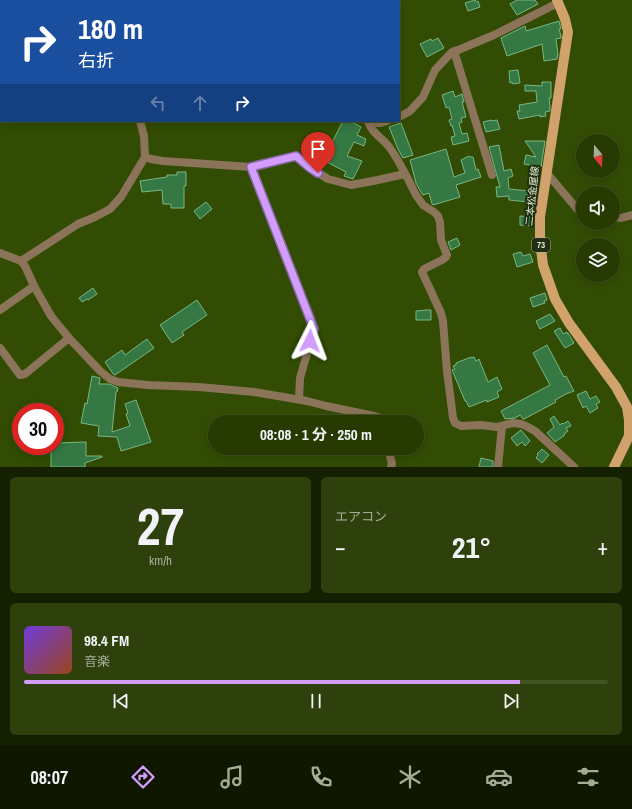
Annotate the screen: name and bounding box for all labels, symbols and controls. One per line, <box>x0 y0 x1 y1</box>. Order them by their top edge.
text: 180 m <box>78 10 143 48</box>
icon: right <box>12 16 64 68</box>
text: 右折 <box>78 48 114 73</box>
icon: left <box>147 92 169 114</box>
icon: ahead <box>189 92 211 114</box>
icon: right <box>231 92 253 114</box>
pin <box>301 132 335 173</box>
north arrow <box>576 134 620 178</box>
map controls <box>576 134 620 282</box>
icon: arrive <box>307 138 329 160</box>
street label: 二本松金屋線 <box>522 165 542 227</box>
button: sound <box>576 186 620 230</box>
road number: 73 <box>532 238 550 252</box>
button: layers <box>576 238 620 282</box>
position arrow <box>289 320 331 362</box>
speed limit sign: 30 <box>12 403 64 455</box>
text: 08:08 · 1 分 · 250 m <box>260 424 372 445</box>
text: 27 <box>137 491 184 561</box>
text: エアコン <box>335 508 387 525</box>
text: 21° <box>452 527 491 567</box>
text: − <box>335 532 346 562</box>
text: + <box>597 532 608 562</box>
text: km/h <box>149 552 172 569</box>
text: 98.4 FM <box>84 630 129 651</box>
text: 音楽 <box>84 653 110 670</box>
icon: previous <box>110 690 132 712</box>
icon: pause <box>305 690 327 712</box>
icon: next <box>500 690 522 712</box>
icon: directions <box>129 763 157 791</box>
icon: music <box>218 763 246 791</box>
icon: phone <box>307 763 335 791</box>
icon: climate <box>396 763 424 791</box>
icon: car <box>485 763 513 791</box>
icon: filters <box>574 763 602 791</box>
text: 08:07 <box>30 765 68 790</box>

